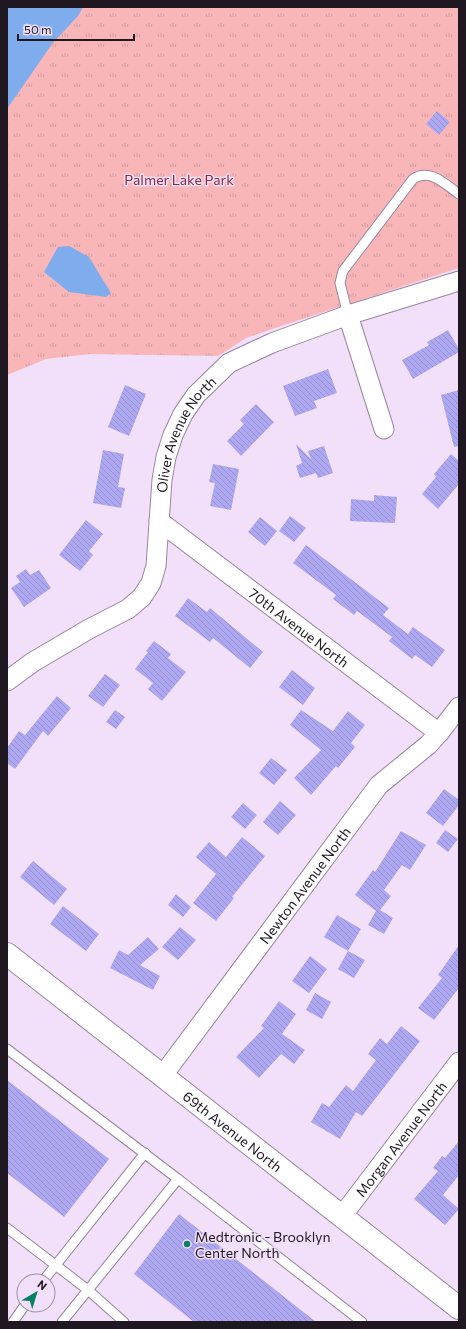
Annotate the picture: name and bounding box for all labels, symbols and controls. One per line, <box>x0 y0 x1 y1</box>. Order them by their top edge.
scale bar <box>18 16 134 42</box>
text: 50 m <box>24 22 52 36</box>
park label: Palmer Lake Park <box>124 171 234 188</box>
street label: Oliver Avenue North <box>153 372 219 493</box>
street label: 70th Avenue North <box>246 584 353 670</box>
street label: Newton Avenue North <box>256 823 354 947</box>
street label: Morgan Avenue North <box>351 1078 450 1200</box>
street label: 69th Avenue North <box>180 1087 286 1175</box>
place label: Medtronic - Brooklyn Center North <box>195 1228 331 1261</box>
marker: Medtronic - Brooklyn Center North <box>182 1239 192 1249</box>
north arrow <box>16 1273 56 1313</box>
text: N <box>35 1277 50 1292</box>

